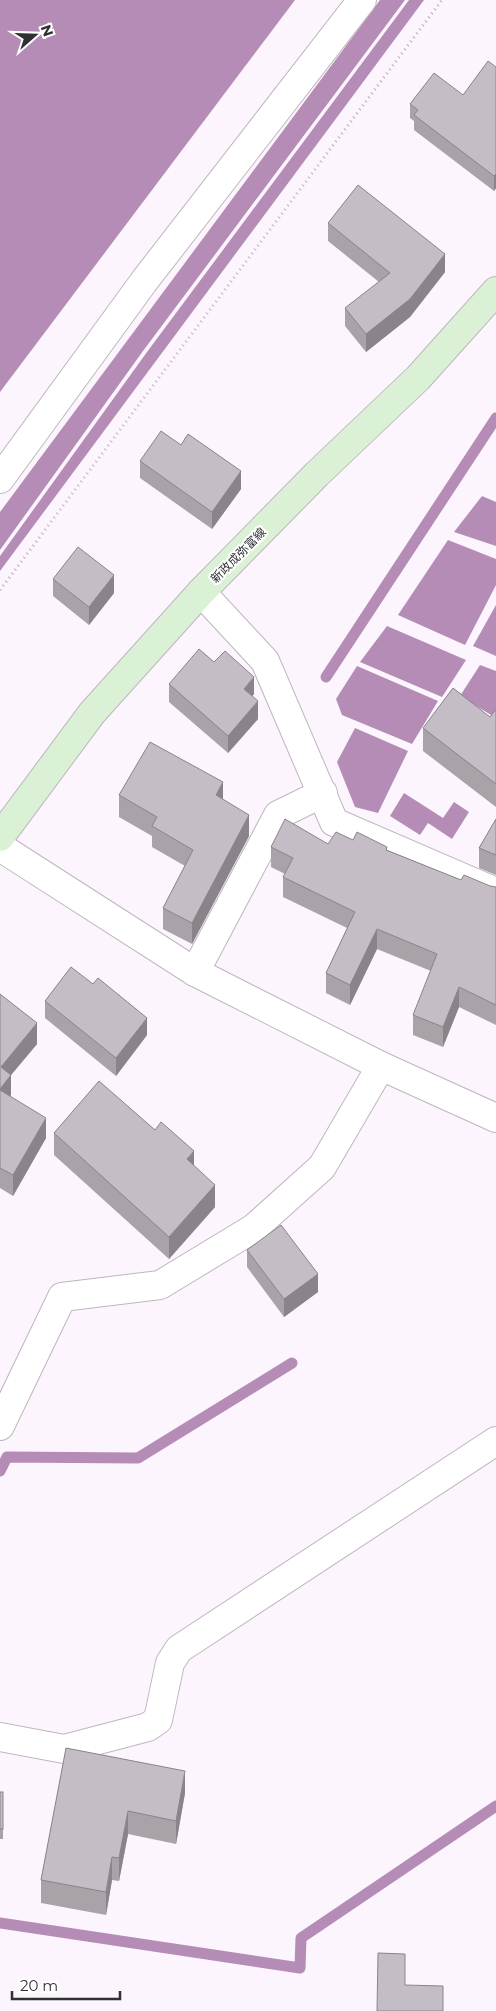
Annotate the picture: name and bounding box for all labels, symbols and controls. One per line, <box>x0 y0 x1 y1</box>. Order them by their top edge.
north arrow <box>10 10 60 60</box>
text: N <box>37 22 58 39</box>
street label: 新政成弥富線 <box>207 524 269 586</box>
scale bar <box>12 1968 120 2000</box>
text: 20 m <box>20 1976 58 1995</box>

